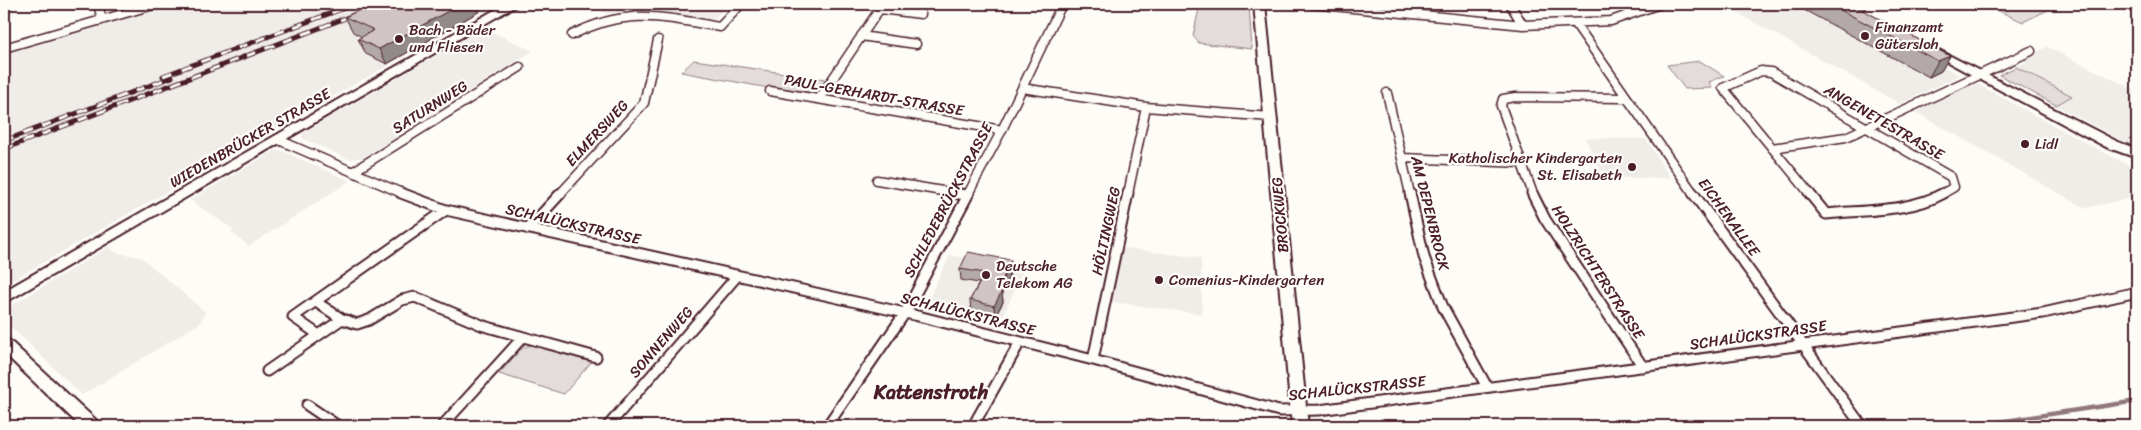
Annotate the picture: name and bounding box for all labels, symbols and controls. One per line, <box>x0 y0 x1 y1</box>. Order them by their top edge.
place label: Finanzamt Gütersloh <box>1875 14 1944 57</box>
place label: Bach - Bäder und Fliesen <box>409 17 496 60</box>
marker: Finanzamt Gütersloh <box>1859 30 1871 42</box>
marker: Bach - Bäder und Fliesen <box>393 33 405 45</box>
street label: PAUL-GERHARDT-STRASSE <box>782 66 967 124</box>
street label: SATURNWEG <box>387 73 473 141</box>
street label: ANGENETESTRASSE <box>1818 77 1950 168</box>
street label: WIEDENBRÜCKER STRASSE <box>164 80 337 195</box>
street label: ELMERSWEG <box>559 93 635 173</box>
street label: SCHLEDEBRÜCKSTRASSE <box>896 116 1001 282</box>
place label: Lidl <box>2035 131 2059 157</box>
marker: Lidl <box>2019 138 2031 150</box>
place label: Katholischer Kindergarten St. Elisabeth <box>1449 145 1622 188</box>
street label: AM DEPENBROCK <box>1403 152 1457 274</box>
marker: Katholischer Kindergarten St. Elisabeth <box>1626 161 1638 173</box>
street label: EICHENALLEE <box>1691 172 1768 263</box>
street label: BROCKWEG <box>1264 176 1296 254</box>
street label: HÖLTINGWEG <box>1084 184 1128 278</box>
street label: SCHALÜCKSTRASSE <box>503 196 645 253</box>
street label: HOLZRICHTERSTRASSE <box>1544 199 1652 346</box>
place label: Deutsche Telekom AG <box>996 253 1073 296</box>
place label: Comenius-Kindergarten <box>1169 267 1324 293</box>
marker: Deutsche Telekom AG <box>980 269 992 281</box>
marker: Comenius-Kindergarten <box>1153 274 1165 286</box>
street label: SCHALÜCKSTRASSE <box>898 285 1040 344</box>
street label: SONNENWEG <box>622 300 700 384</box>
street label: SCHALÜCKSTRASSE <box>1688 312 1830 357</box>
street label: SCHALÜCKSTRASSE <box>1287 368 1429 408</box>
district label: Kattenstroth <box>873 375 989 410</box>

